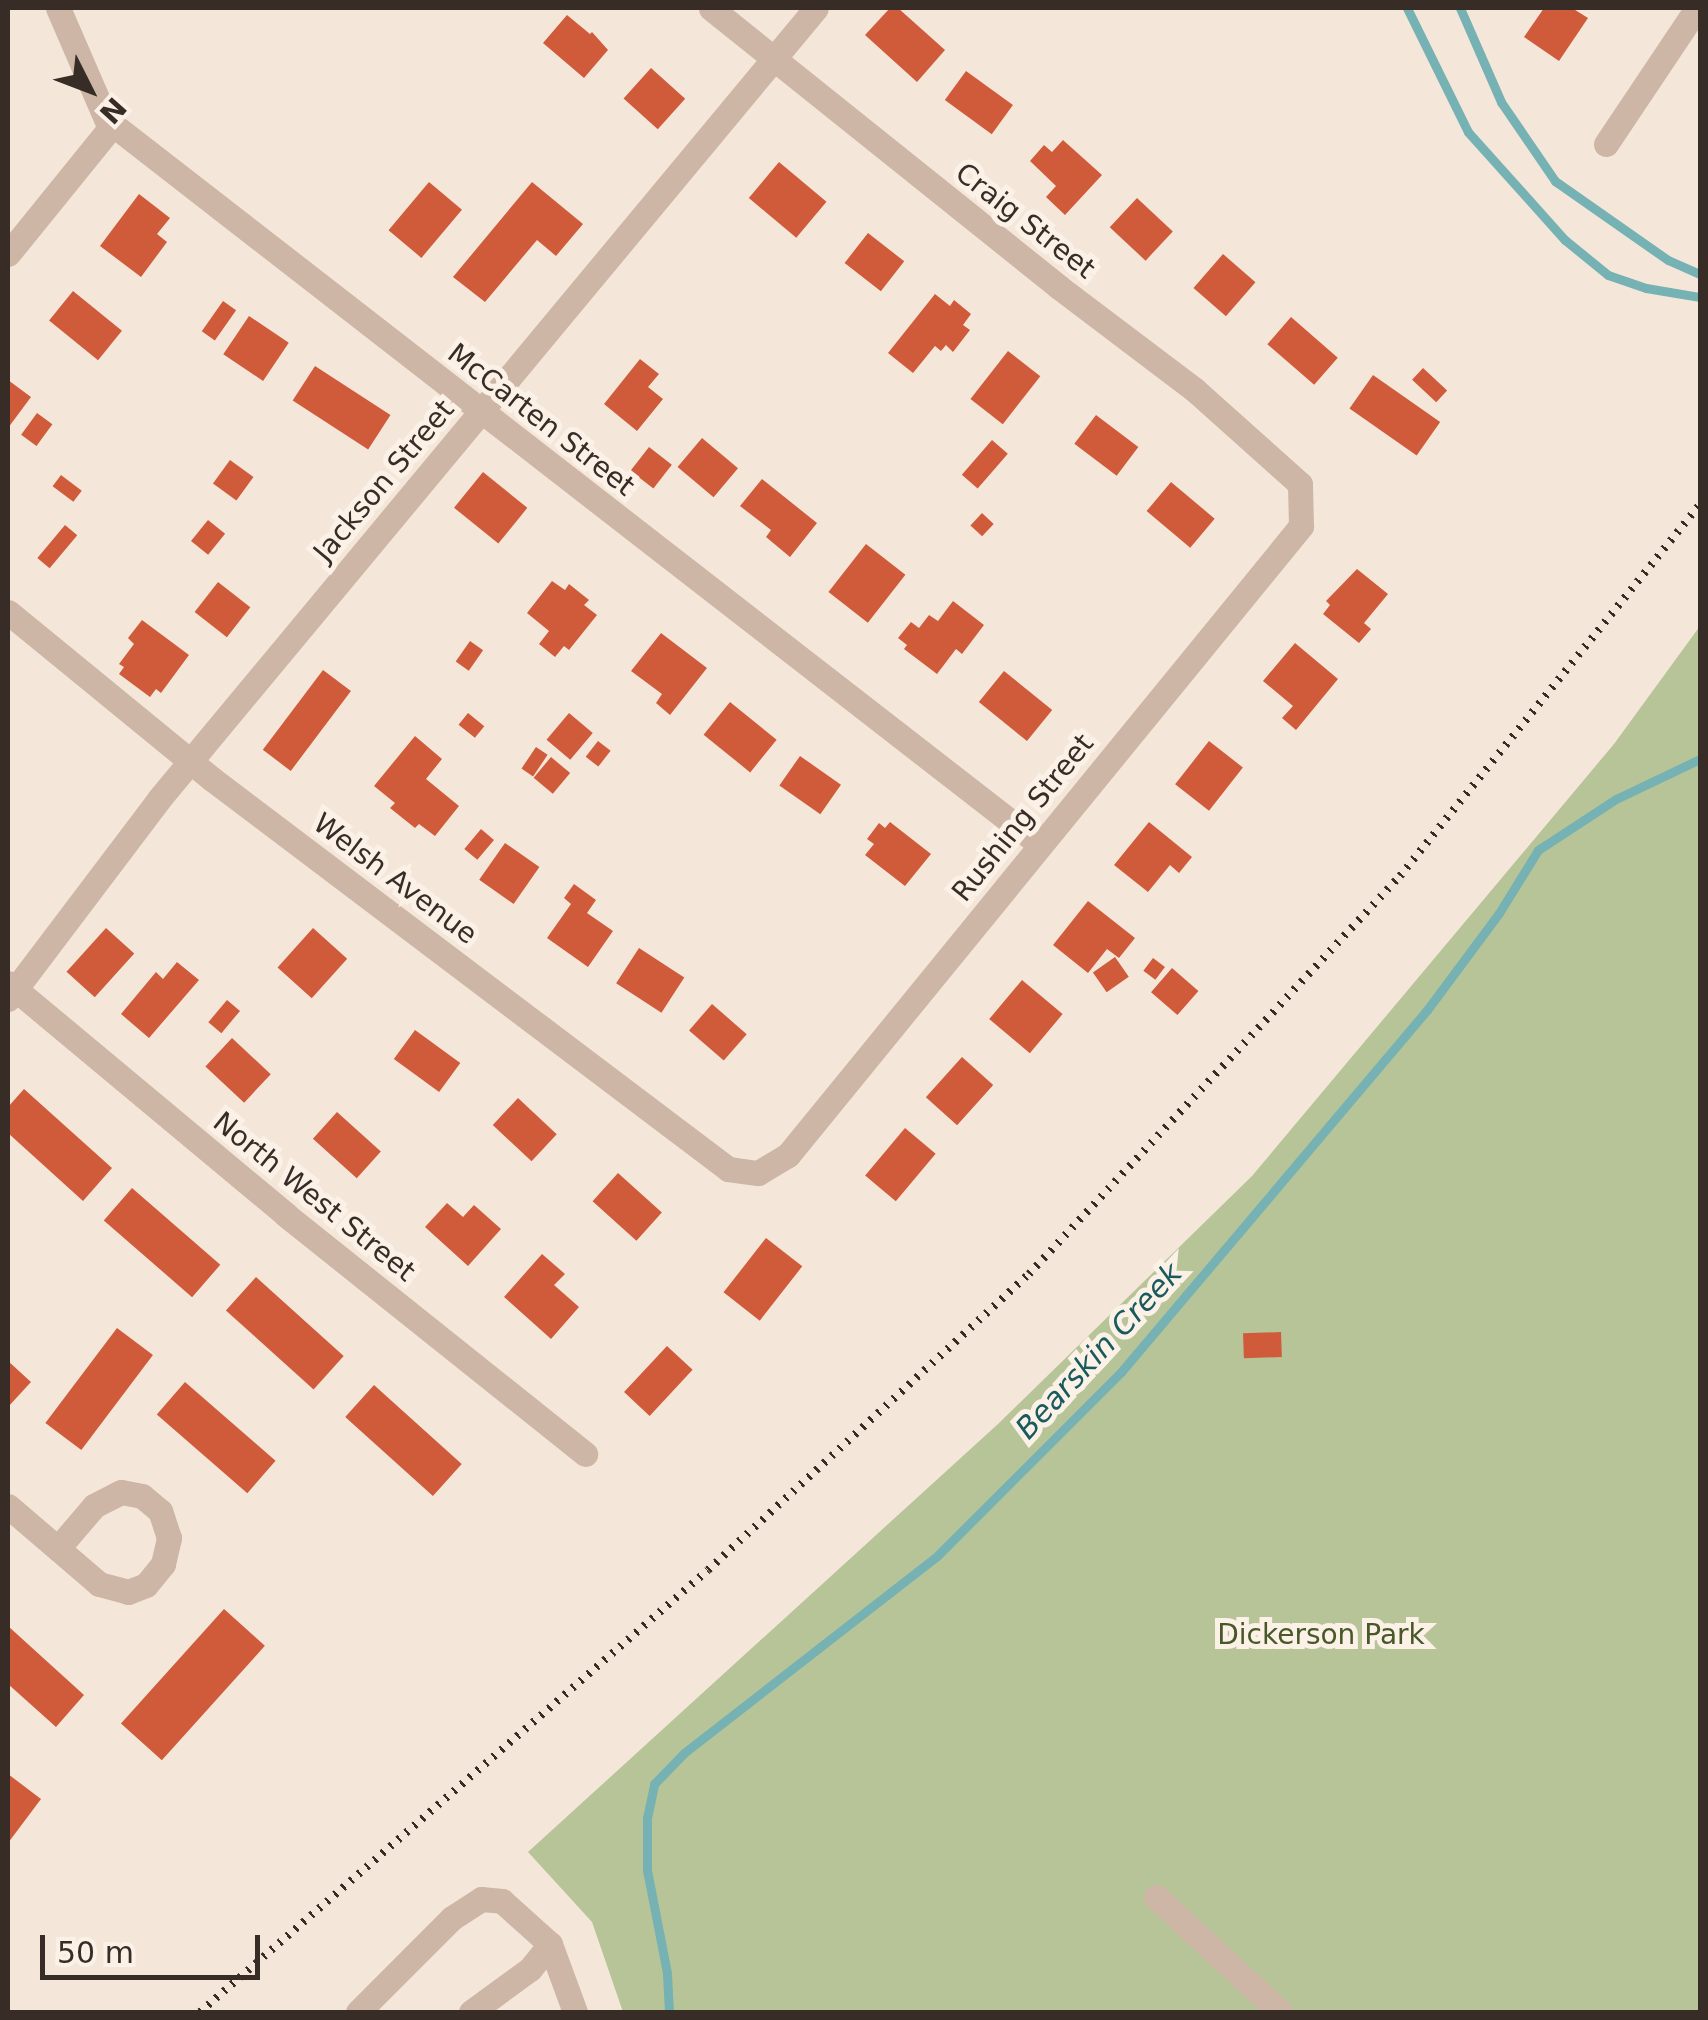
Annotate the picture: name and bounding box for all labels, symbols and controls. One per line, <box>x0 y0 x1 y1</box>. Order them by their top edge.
north arrow <box>40 40 140 140</box>
text: N <box>93 91 133 130</box>
street label: Craig Street <box>949 156 1101 286</box>
street label: McCarten Street <box>441 337 641 503</box>
street label: Jackson Street <box>307 393 461 569</box>
street label: Rushing Street <box>945 728 1101 908</box>
street label: Welsh Avenue <box>306 807 484 951</box>
street label: North West Street <box>206 1105 422 1289</box>
water label: Bearskin Creek <box>1008 1256 1190 1446</box>
park label: Dickerson Park <box>1217 1618 1425 1652</box>
scale bar <box>45 1915 265 1977</box>
text: 50 m <box>57 1935 134 1970</box>

